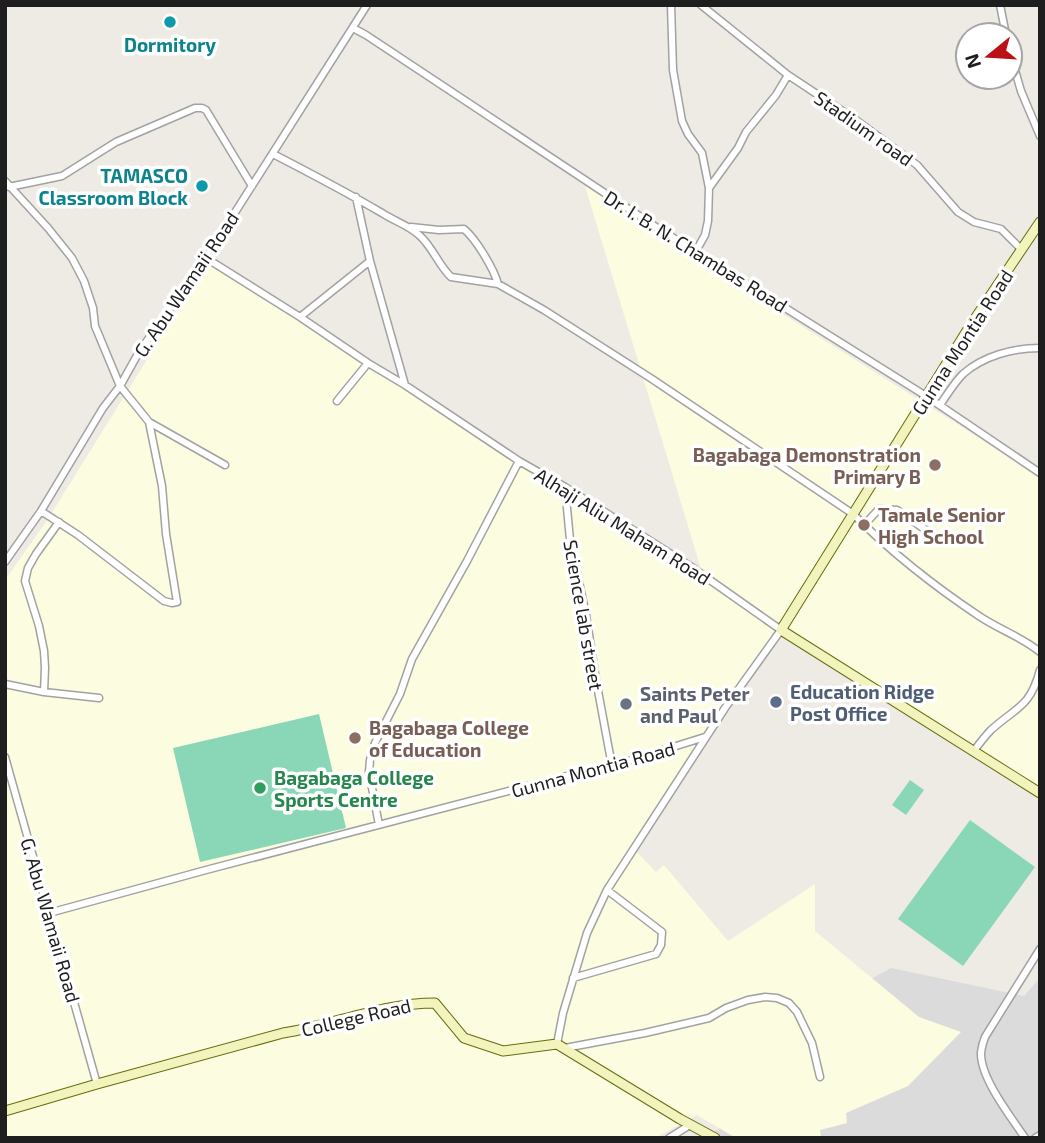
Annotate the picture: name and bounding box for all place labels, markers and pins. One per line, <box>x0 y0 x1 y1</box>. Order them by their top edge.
marker: Dormitory <box>162 14 178 30</box>
place label: Dormitory <box>124 33 216 57</box>
place label: TAMASCO Classroom Block <box>38 164 188 209</box>
marker: TAMASCO Classroom Block <box>194 178 210 194</box>
place label: Bagabaga Demonstration Primary B <box>693 443 921 489</box>
marker: Bagabaga Demonstration Primary B <box>927 457 943 473</box>
place label: Tamale Senior High School <box>878 503 1005 548</box>
marker: Tamale Senior High School <box>856 517 872 533</box>
place label: Education Ridge Post Office <box>790 680 935 725</box>
place label: Saints Peter and Paul <box>640 682 750 727</box>
marker: Education Ridge Post Office <box>768 694 784 710</box>
marker: Saints Peter and Paul <box>618 696 634 712</box>
place label: Bagabaga College of Education <box>369 716 529 761</box>
marker: Bagabaga College of Education <box>347 730 363 746</box>
place label: Bagabaga College Sports Centre <box>274 766 434 811</box>
marker: Bagabaga College Sports Centre <box>252 780 268 796</box>

